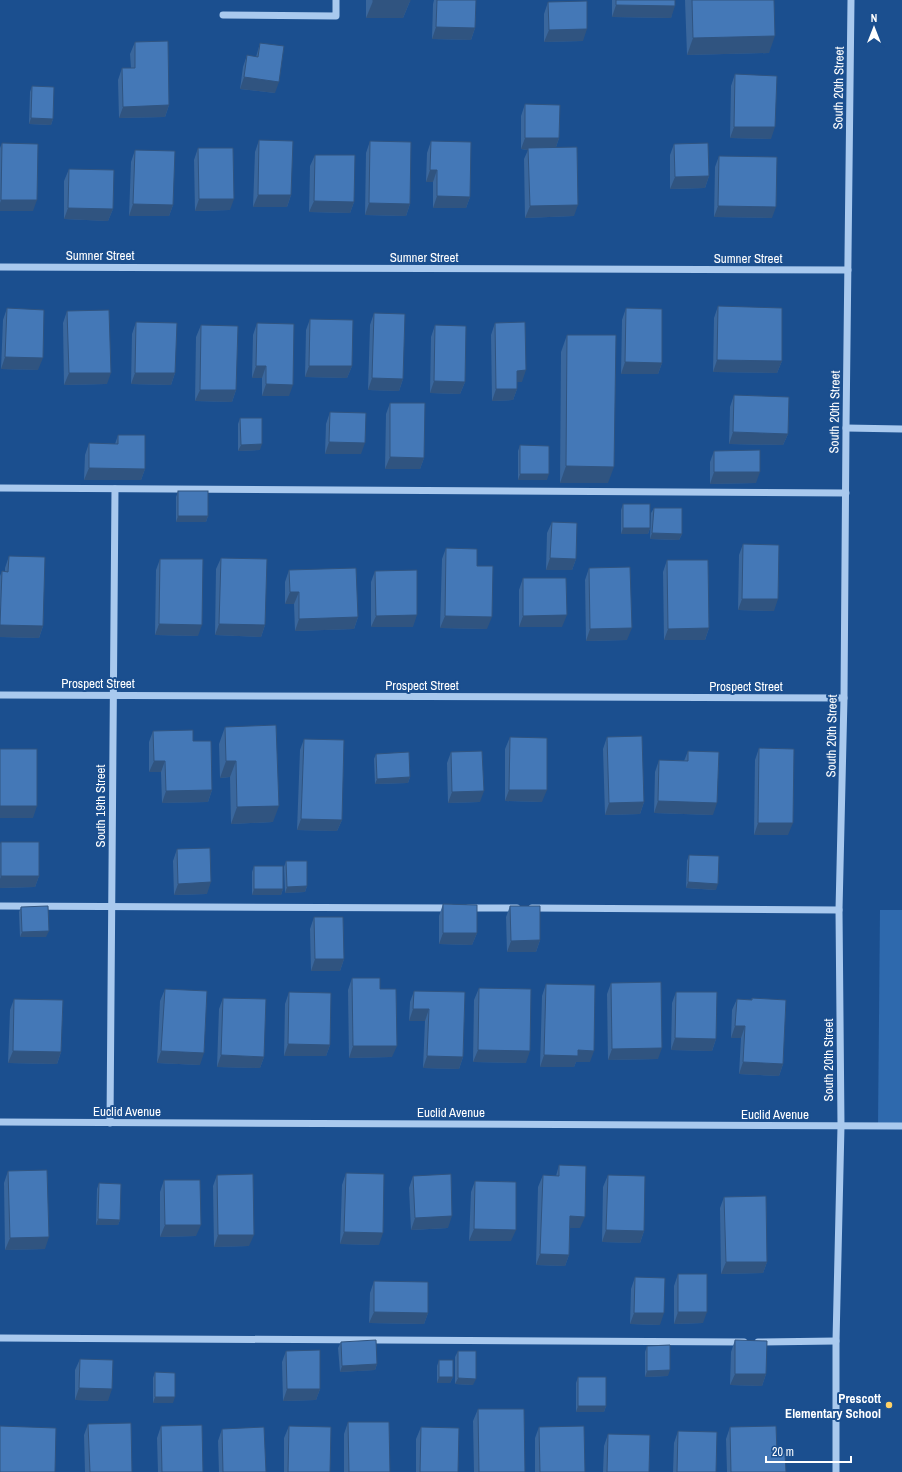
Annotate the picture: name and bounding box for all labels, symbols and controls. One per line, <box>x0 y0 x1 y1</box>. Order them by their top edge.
north arrow <box>854 8 894 48</box>
text: N <box>871 11 877 25</box>
street label: South 20th Street <box>829 46 848 130</box>
street label: Sumner Street <box>66 247 134 264</box>
street label: Sumner Street <box>390 249 458 266</box>
street label: Sumner Street <box>714 250 782 267</box>
street label: South 20th Street <box>825 370 844 454</box>
street label: Prospect Street <box>61 675 135 692</box>
street label: Prospect Street <box>385 677 459 694</box>
street label: Prospect Street <box>709 678 783 695</box>
street label: South 20th Street <box>822 694 841 778</box>
street label: South 19th Street <box>92 764 109 847</box>
street label: South 20th Street <box>820 1018 837 1101</box>
street label: Euclid Avenue <box>93 1103 161 1120</box>
street label: Euclid Avenue <box>417 1104 485 1121</box>
street label: Euclid Avenue <box>741 1106 809 1123</box>
place label: Prescott Elementary School <box>785 1390 881 1422</box>
marker: Prescott Elementary School <box>884 1400 894 1410</box>
scale bar <box>766 1438 851 1464</box>
text: 20 m <box>772 1444 794 1460</box>

